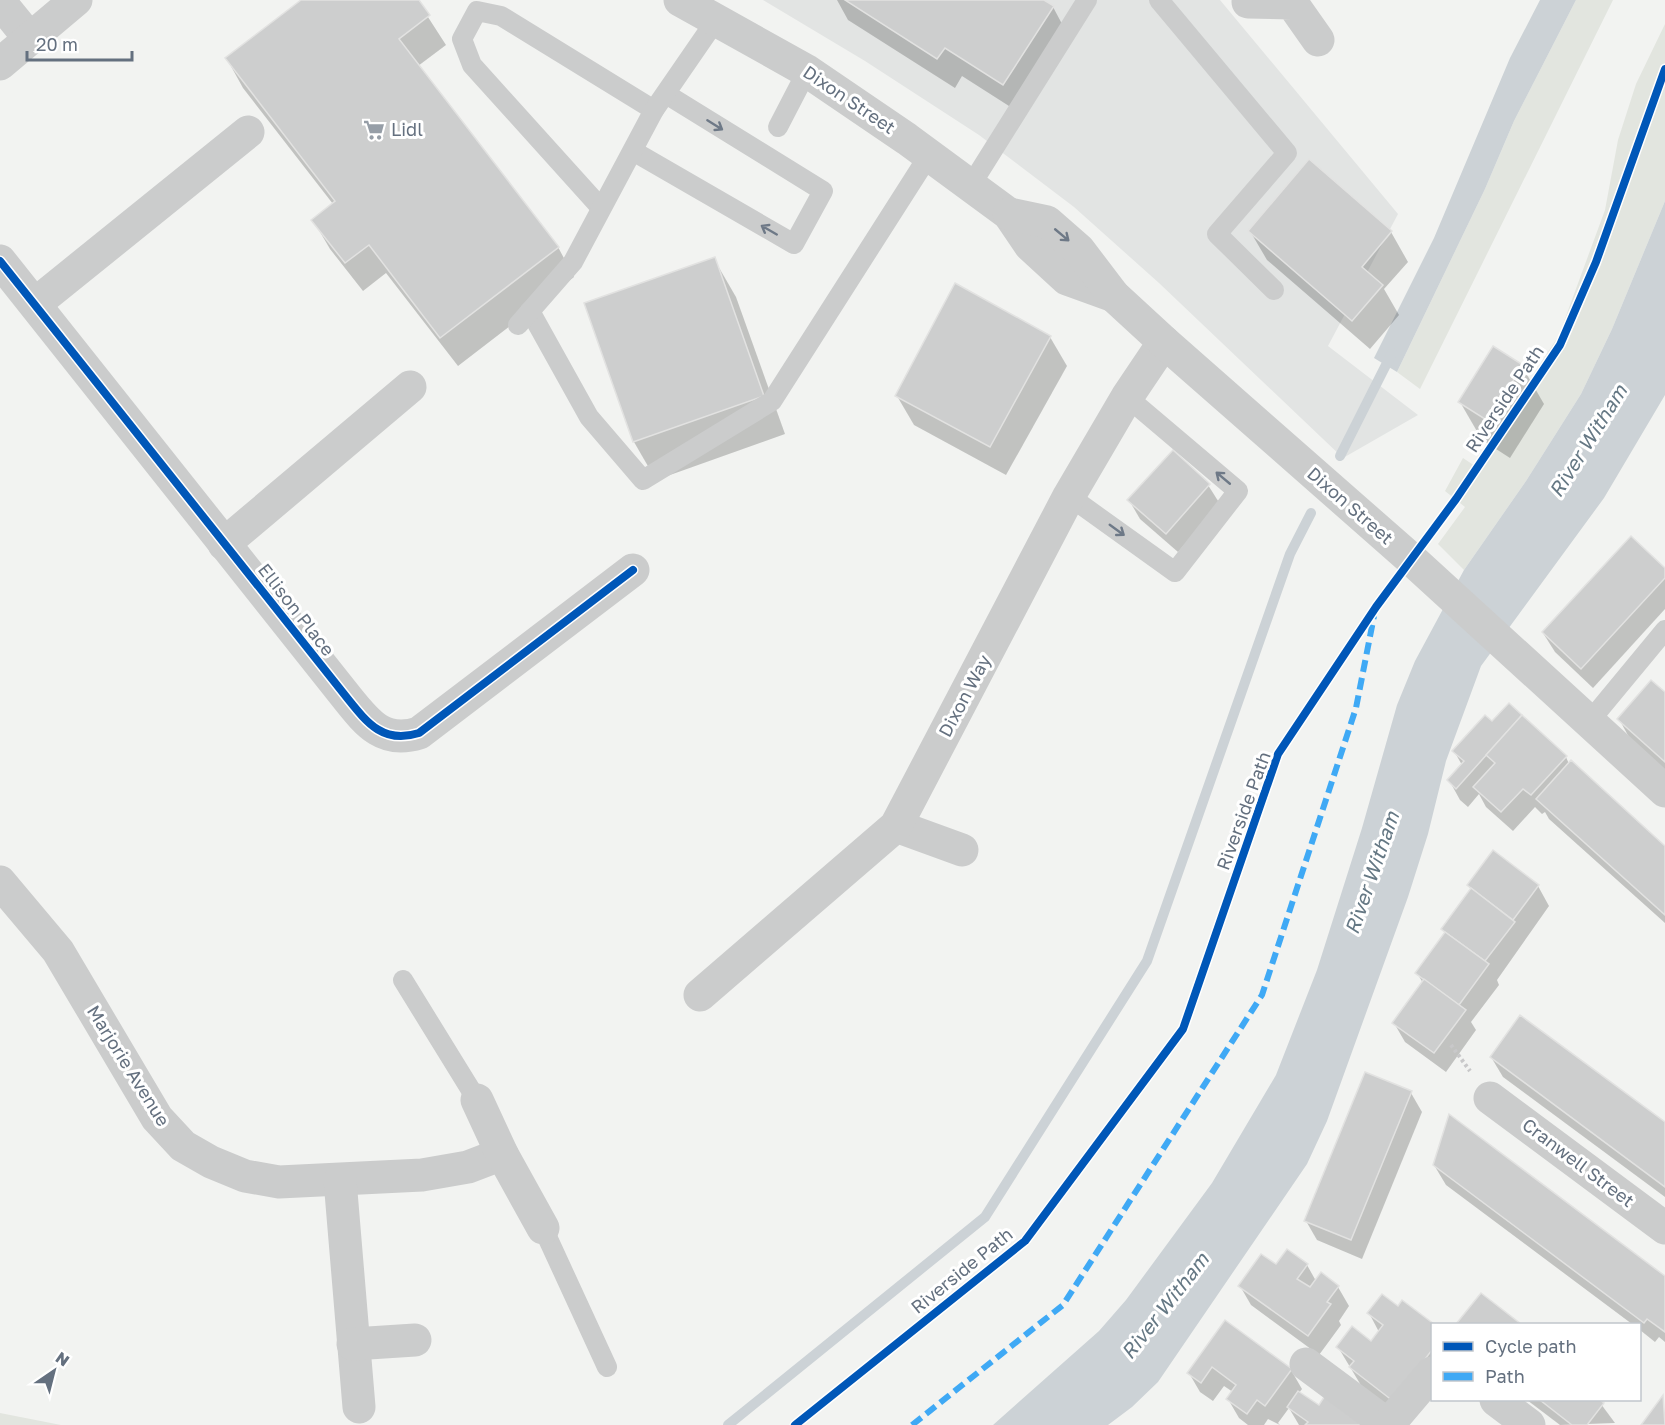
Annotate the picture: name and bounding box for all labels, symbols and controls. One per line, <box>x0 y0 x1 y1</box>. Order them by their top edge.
scale bar <box>27 24 132 62</box>
text: 20 m <box>36 33 78 55</box>
street label: Dixon Street <box>799 60 900 138</box>
supermarket icon: Lidl <box>362 118 386 142</box>
place label: Lidl <box>391 118 423 140</box>
one-way arrow <box>707 118 724 131</box>
one-way arrow <box>761 223 778 235</box>
one-way arrow <box>1054 228 1069 242</box>
street label: Riverside Path <box>1460 341 1548 456</box>
water label: River Witham <box>1543 379 1632 501</box>
street label: Dixon Street <box>1303 462 1398 549</box>
one-way arrow <box>1215 472 1231 485</box>
one-way arrow <box>1108 524 1124 536</box>
street label: Ellison Place <box>254 559 340 660</box>
street label: Dixon Way <box>933 651 995 740</box>
street label: Riverside Path <box>1211 748 1275 873</box>
water label: River Witham <box>1339 807 1404 937</box>
street label: Marjorie Avenue <box>83 1001 175 1130</box>
street label: Cranwell Street <box>1518 1113 1639 1211</box>
street label: Riverside Path <box>906 1222 1017 1318</box>
water label: River Witham <box>1115 1247 1214 1363</box>
legend <box>1431 1323 1641 1401</box>
text: Cycle path <box>1485 1335 1577 1357</box>
north arrow <box>24 1341 84 1401</box>
text: N <box>52 1347 73 1370</box>
text: Path <box>1485 1365 1525 1387</box>

